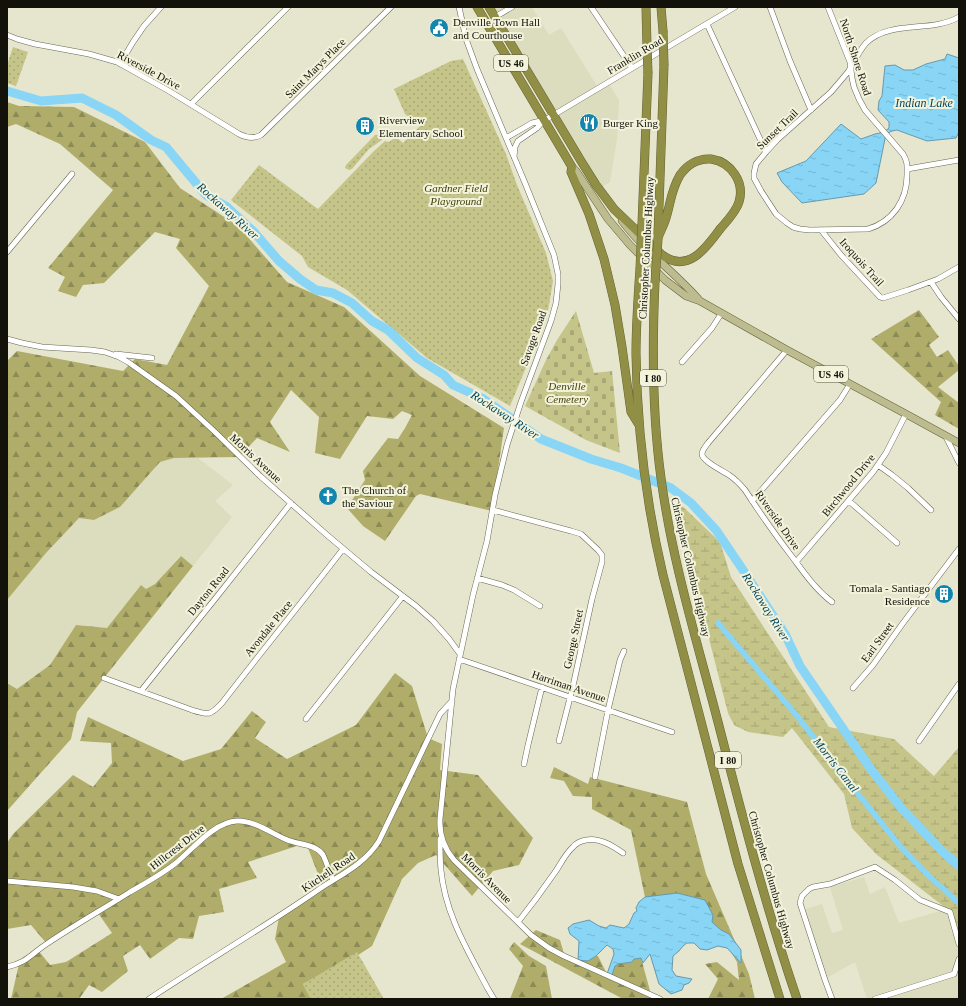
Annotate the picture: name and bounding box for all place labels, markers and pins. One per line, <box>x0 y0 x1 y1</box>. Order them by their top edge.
place label: Denville Town Hall and Courthouse <box>453 16 540 41</box>
public building icon: Denville Town Hall and Courthouse <box>428 17 450 39</box>
restaurant icon: Burger King <box>578 112 600 134</box>
place label: Riverview Elementary School <box>379 114 463 139</box>
building icon: Riverview Elementary School <box>354 115 376 137</box>
place label: Burger King <box>603 117 659 129</box>
place label: The Church of the Saviour <box>342 484 406 509</box>
church icon: The Church of the Saviour <box>317 485 339 507</box>
place label: Tomala - Santiago Residence <box>850 582 930 607</box>
building icon: Tomala - Santiago Residence <box>933 583 955 605</box>

